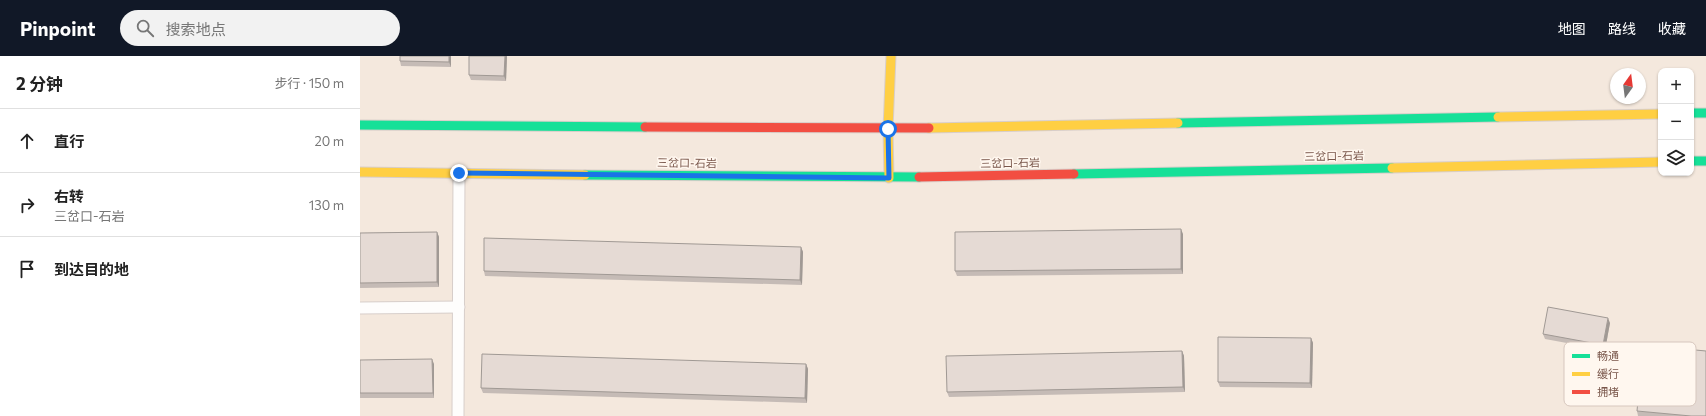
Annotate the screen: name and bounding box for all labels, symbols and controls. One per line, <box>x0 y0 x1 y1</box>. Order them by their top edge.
search box <box>120 10 400 46</box>
text: Pinpoint <box>20 17 96 40</box>
icon: search <box>134 17 156 39</box>
text: 搜索地点 <box>166 20 226 38</box>
text: 地图 <box>1558 20 1586 37</box>
text: 路线 <box>1608 20 1636 37</box>
text: 收藏 <box>1658 20 1686 37</box>
north arrow <box>1610 68 1646 104</box>
map controls <box>1658 68 1694 176</box>
button: + <box>1658 68 1694 104</box>
text: 2 分钟 <box>16 73 63 94</box>
text: 步行 · 150 m <box>275 75 344 91</box>
button: − <box>1658 104 1694 140</box>
route start <box>879 120 897 138</box>
icon: ahead <box>16 130 38 152</box>
text: 直行 <box>54 132 84 150</box>
text: 20 m <box>315 133 344 149</box>
button: layers <box>1658 140 1694 176</box>
street label: 三岔口-石岩 <box>1304 148 1364 163</box>
street label: 三岔口-石岩 <box>657 155 717 170</box>
street label: 三岔口-石岩 <box>980 155 1040 170</box>
route end <box>450 164 468 182</box>
text: 右转 <box>54 187 84 205</box>
icon: right <box>16 194 38 216</box>
text: 130 m <box>309 197 344 213</box>
text: 三岔口-石岩 <box>54 208 125 224</box>
icon: arrive <box>16 258 38 280</box>
text: 到达目的地 <box>54 260 129 278</box>
legend <box>1564 342 1696 406</box>
text: 畅通 <box>1597 349 1619 362</box>
text: 缓行 <box>1597 367 1619 380</box>
text: 拥堵 <box>1597 385 1619 398</box>

